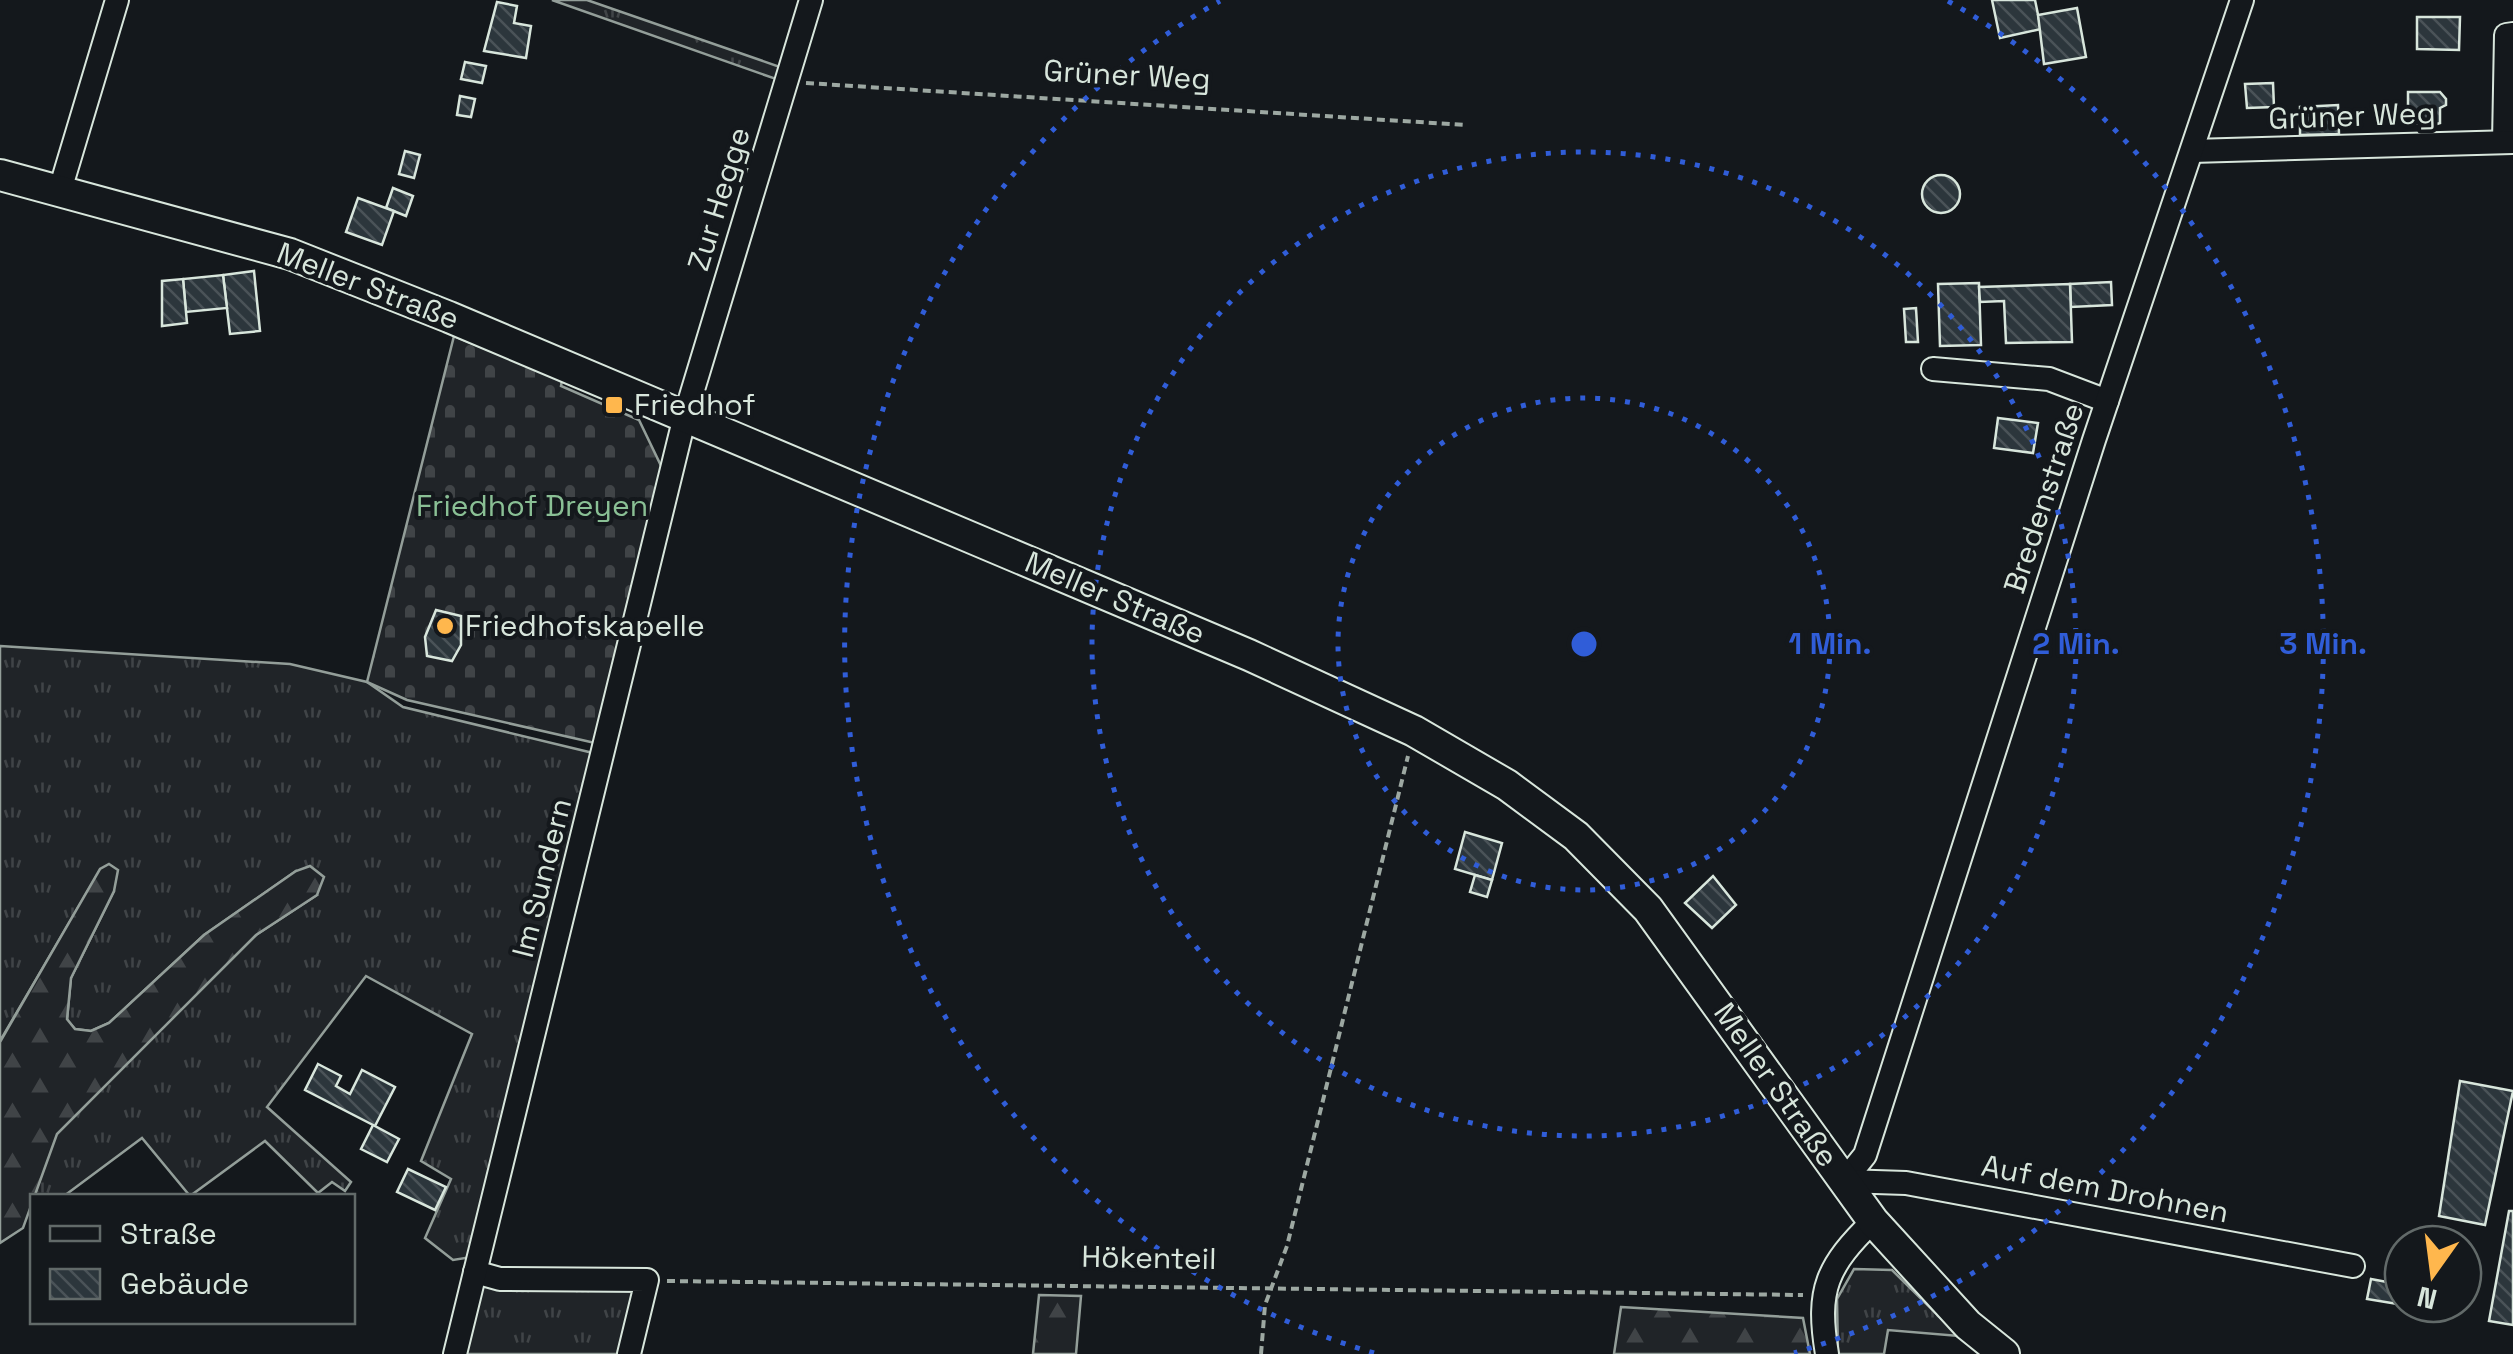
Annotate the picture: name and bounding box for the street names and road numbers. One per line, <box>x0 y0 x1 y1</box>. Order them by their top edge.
street label: Grüner Weg <box>1042 51 1212 98</box>
street label: Grüner Weg <box>2268 93 2436 138</box>
street label: Zur Hegge <box>678 122 759 275</box>
street label: Meller Straße <box>272 233 465 338</box>
street label: Bredenstraße <box>1994 398 2093 598</box>
street label: Meller Straße <box>1019 542 1211 653</box>
street label: Im Sundern <box>503 794 580 962</box>
street label: Meller Straße <box>1705 995 1847 1175</box>
street label: Auf dem Drohnen <box>1978 1145 2232 1232</box>
street label: Hökenteil <box>1081 1237 1217 1278</box>

